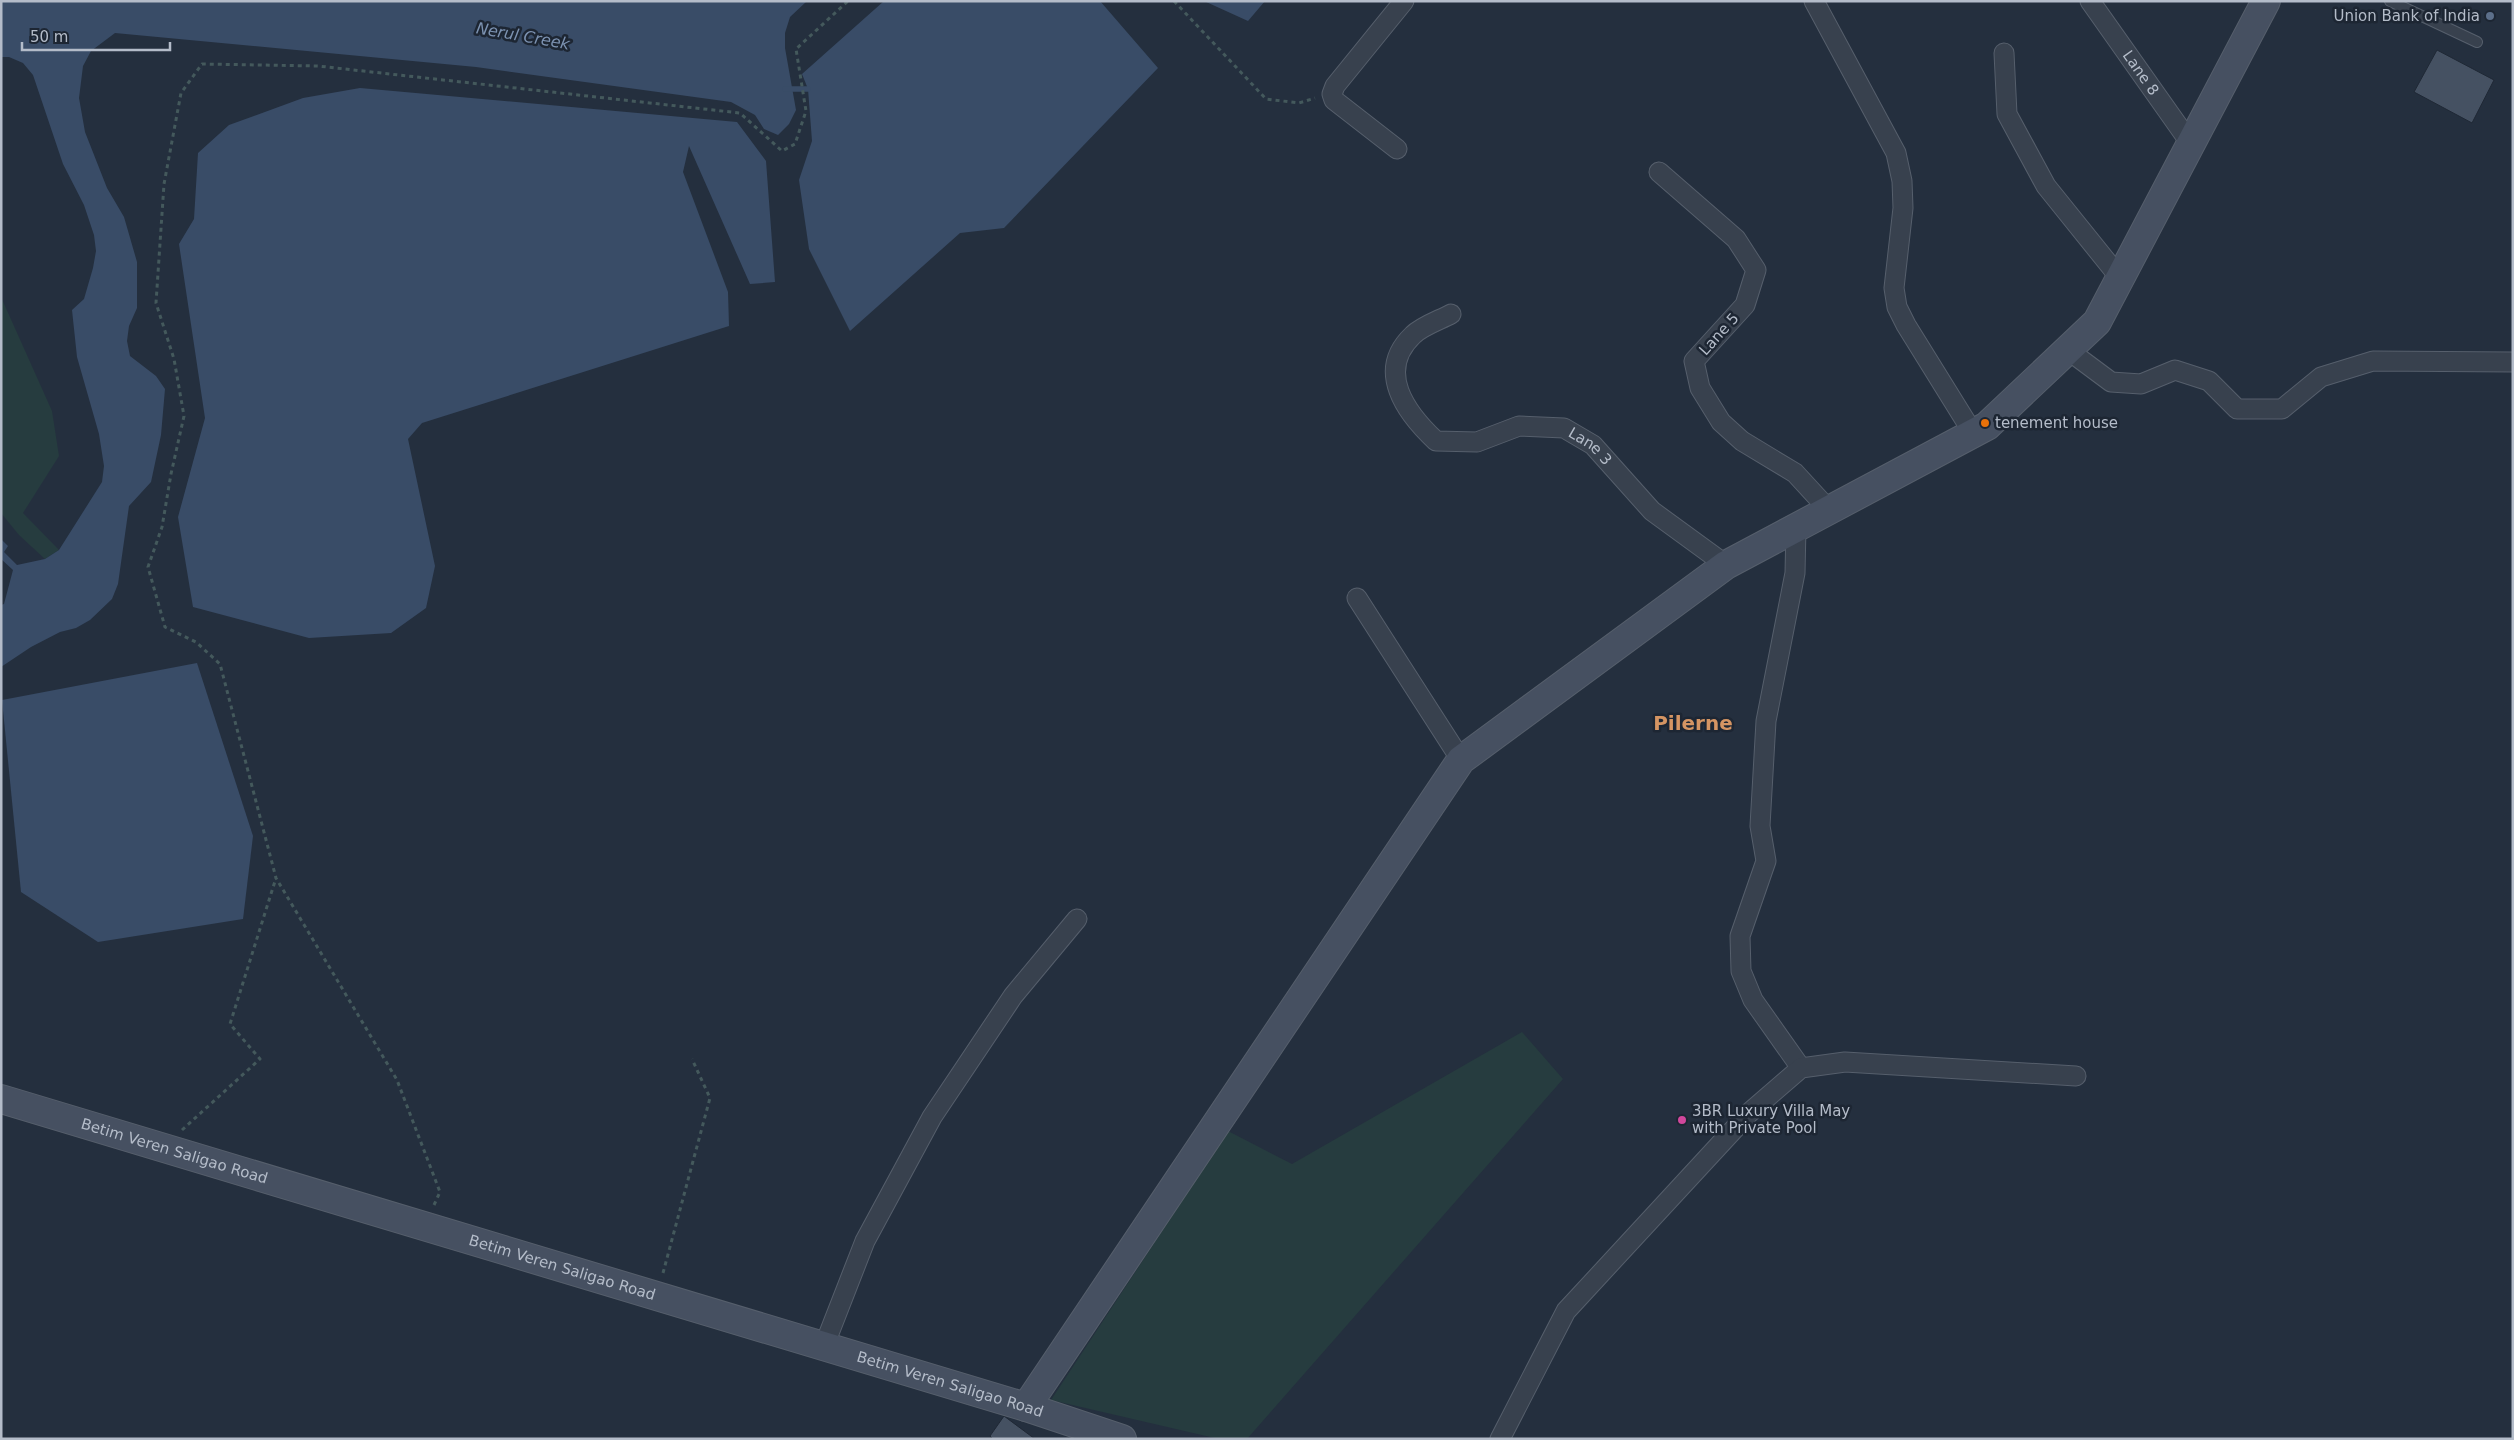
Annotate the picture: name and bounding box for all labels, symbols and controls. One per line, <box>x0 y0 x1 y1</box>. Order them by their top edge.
place label: Union Bank of India <box>2333 7 2480 25</box>
marker: Union Bank of India <box>2484 10 2496 22</box>
water label: Nerul Creek <box>475 18 572 54</box>
scale bar <box>22 20 170 52</box>
text: 50 m <box>30 28 68 46</box>
street label: Lane 8 <box>2119 47 2163 99</box>
street label: Lane 5 <box>1695 309 1743 359</box>
place label: tenement house <box>1995 414 2118 432</box>
marker: tenement house <box>1979 417 1991 429</box>
street label: Lane 3 <box>1565 424 1616 469</box>
district label: Pilerne <box>1653 711 1733 735</box>
place label: 3BR Luxury Villa May with Private Pool <box>1692 1102 1850 1137</box>
marker: 3BR Luxury Villa May with Private Pool <box>1676 1114 1688 1126</box>
street label: Betim Veren Saligao Road <box>79 1115 270 1188</box>
street label: Betim Veren Saligao Road <box>467 1231 658 1304</box>
street label: Betim Veren Saligao Road <box>855 1348 1046 1421</box>

